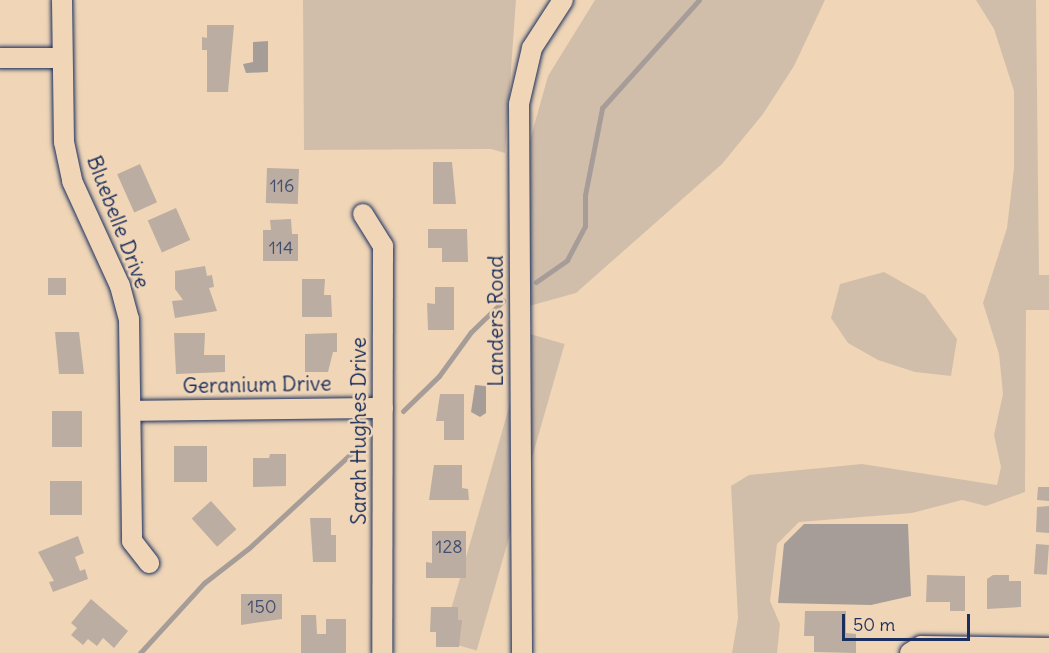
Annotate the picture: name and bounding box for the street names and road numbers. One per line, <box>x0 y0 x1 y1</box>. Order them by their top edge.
street label: Bluebelle Drive <box>81 152 155 292</box>
street label: Landers Road <box>483 255 509 387</box>
street label: Sarah Hughes Drive <box>346 337 372 525</box>
street label: Geranium Drive <box>182 371 332 399</box>

